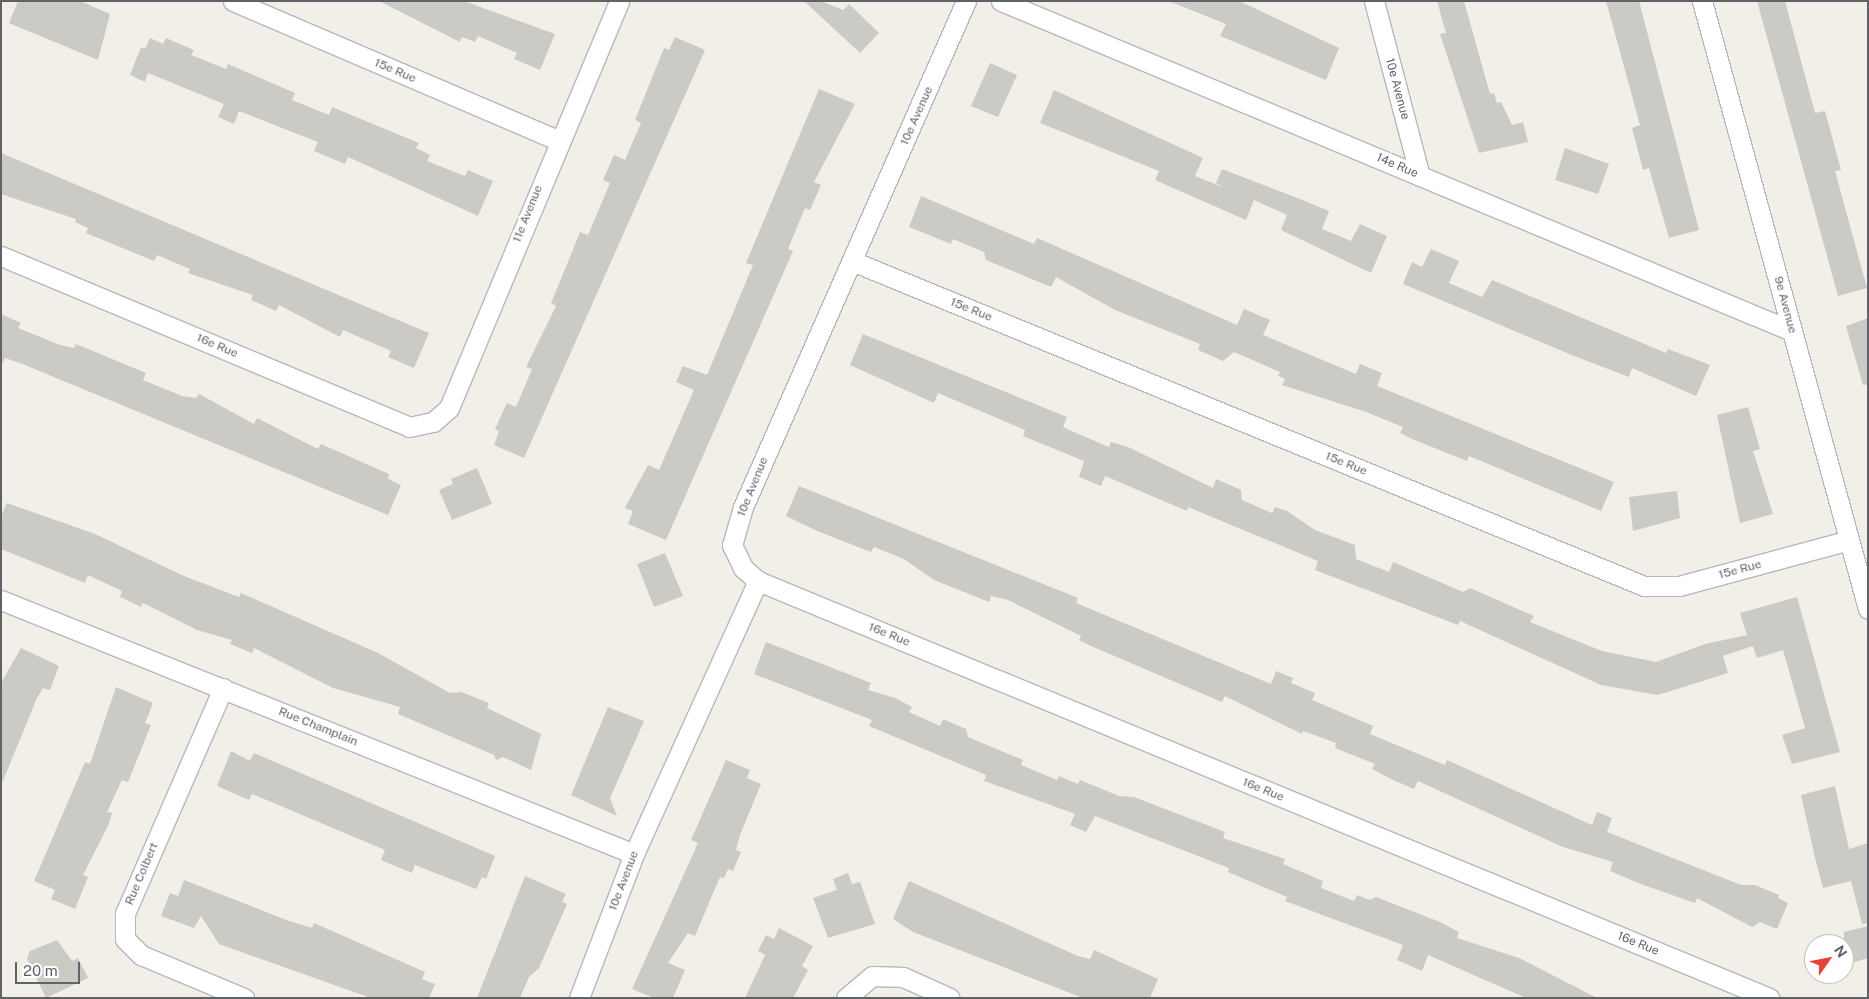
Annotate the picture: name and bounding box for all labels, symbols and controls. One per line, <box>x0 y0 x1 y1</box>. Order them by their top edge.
street label: 15e Rue <box>372 56 418 86</box>
street label: 10e Avenue <box>1382 57 1412 121</box>
street label: 10e Avenue <box>898 84 936 148</box>
street label: 14e Rue <box>1374 151 1420 181</box>
street label: 11e Avenue <box>510 183 546 245</box>
street label: 9e Avenue <box>1770 275 1800 335</box>
street label: 15e Rue <box>948 295 994 325</box>
street label: 16e Rue <box>194 331 240 361</box>
street label: 15e Rue <box>1323 449 1369 479</box>
street label: 10e Avenue <box>734 455 772 519</box>
street label: 15e Rue <box>1717 557 1763 583</box>
street label: 16e Rue <box>866 620 912 650</box>
street label: Rue Champlain <box>276 705 360 749</box>
street label: 16e Rue <box>1240 775 1286 805</box>
street label: Rue Colbert <box>122 841 162 907</box>
street label: 10e Avenue <box>606 849 642 913</box>
street label: 16e Rue <box>1615 929 1661 959</box>
north arrow <box>1804 934 1854 984</box>
text: N <box>1831 942 1850 960</box>
scale bar <box>18 952 82 984</box>
text: 20 m <box>23 962 58 979</box>

